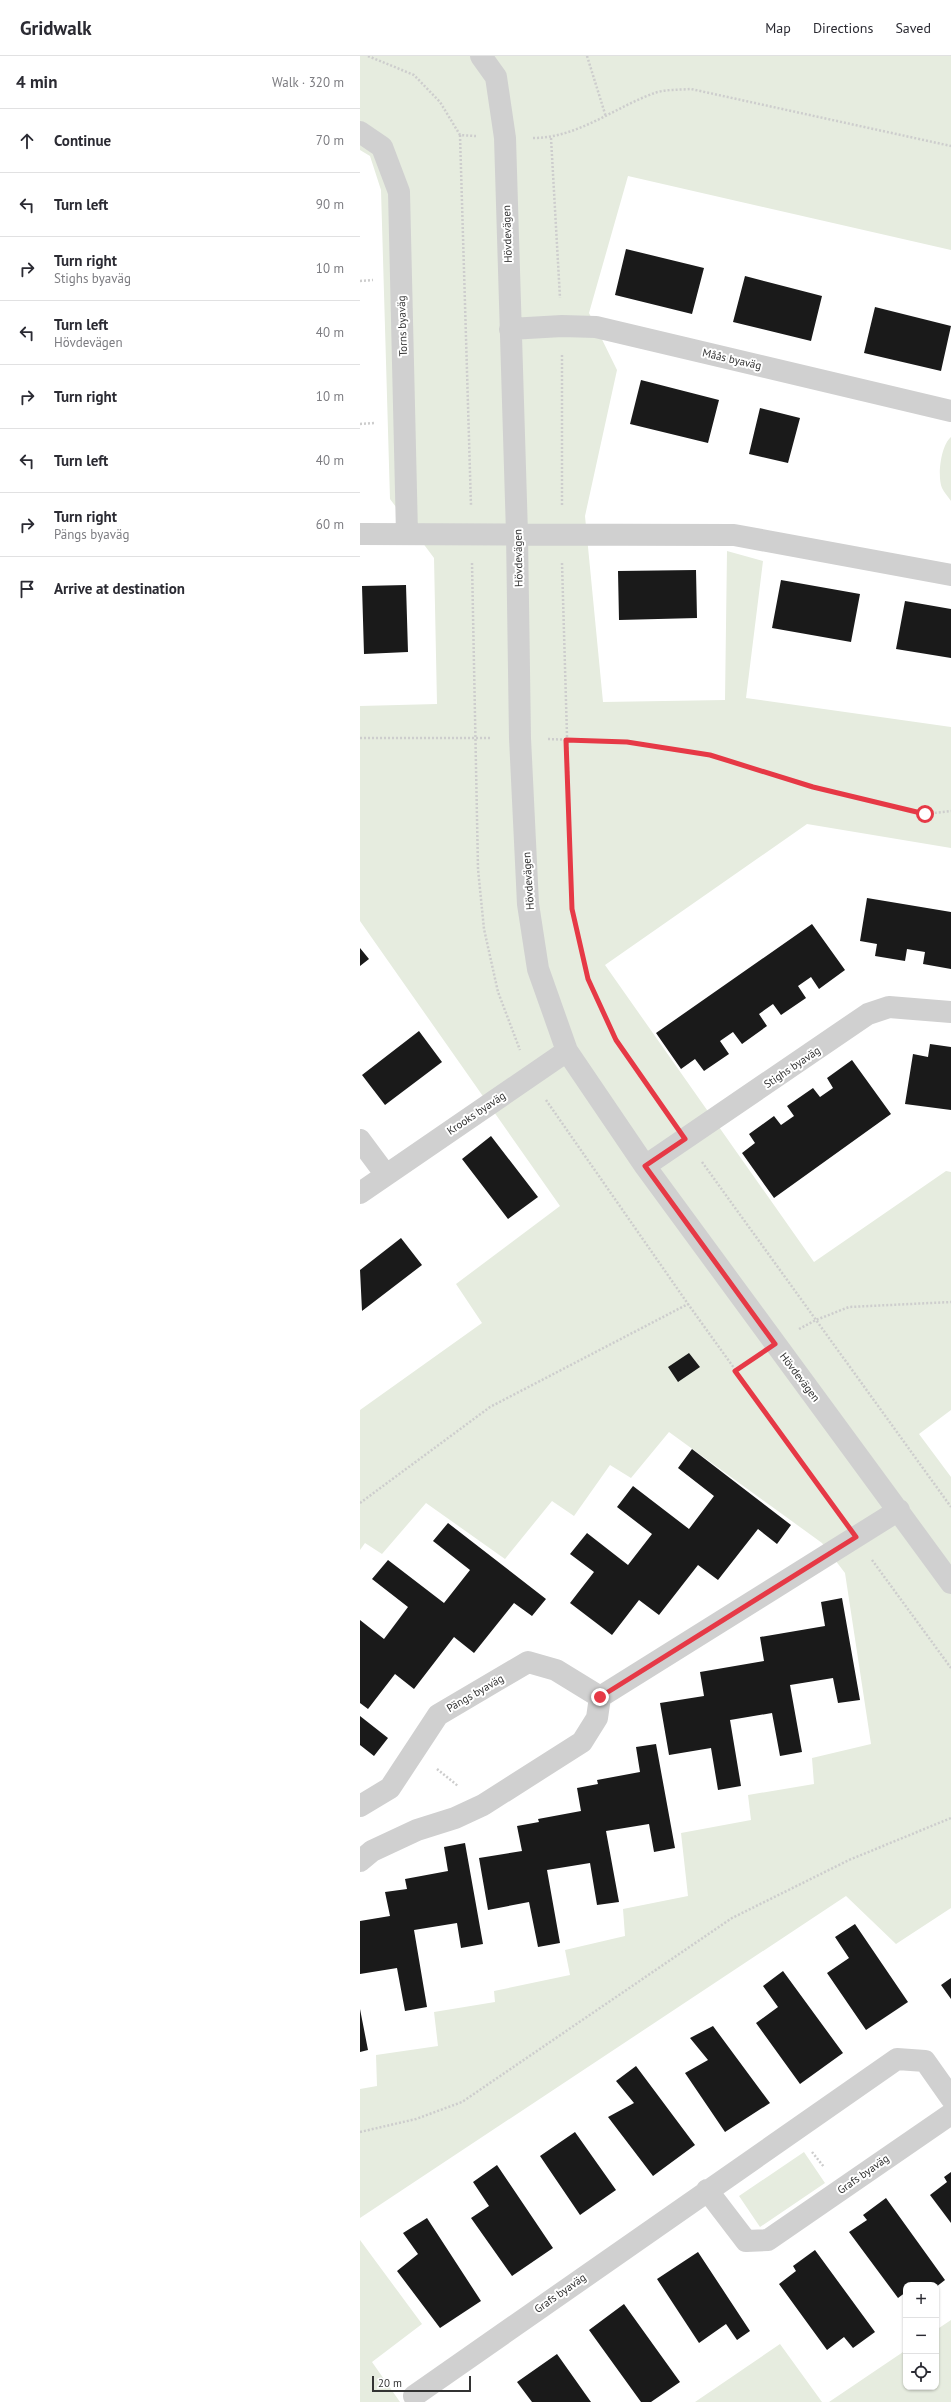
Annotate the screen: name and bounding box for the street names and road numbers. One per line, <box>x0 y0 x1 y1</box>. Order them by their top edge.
street label: Hövdevägen <box>499 205 515 263</box>
street label: Torns byaväg <box>394 295 410 357</box>
street label: Måås byaväg <box>701 345 763 373</box>
street label: Hövdevägen <box>510 529 526 587</box>
street label: Hövdevägen <box>519 852 537 910</box>
street label: Stighs byaväg <box>761 1043 823 1091</box>
street label: Krooks byaväg <box>444 1088 508 1138</box>
street label: Hövdevägen <box>777 1350 823 1404</box>
street label: Pängs byaväg <box>444 1671 506 1715</box>
street label: Grafs byaväg <box>834 2151 892 2197</box>
street label: Grafs byaväg <box>531 2270 589 2316</box>

